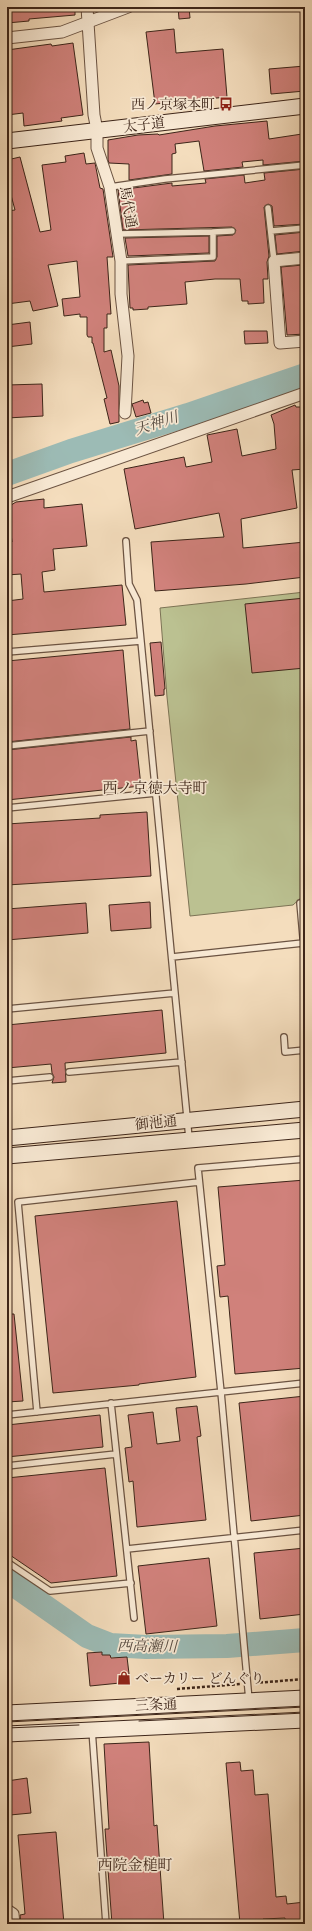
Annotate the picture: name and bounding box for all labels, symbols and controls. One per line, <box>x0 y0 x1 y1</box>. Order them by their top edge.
place label: 西ノ京塚本町 <box>131 95 215 114</box>
bus stop icon: 西ノ京塚本町 <box>218 96 234 112</box>
street label: 太子道 <box>122 113 166 137</box>
street label: 馬代通 <box>115 185 141 229</box>
water label: 天神川 <box>132 406 182 439</box>
district label: 西ノ京徳大寺町 <box>102 778 208 798</box>
street label: 御池通 <box>134 1111 178 1135</box>
water label: 西高瀬川 <box>117 1635 179 1657</box>
place label: ベーカリー どんぐり <box>135 1669 264 1688</box>
shop icon: ベーカリー どんぐり <box>116 1670 132 1686</box>
street label: 三条通 <box>135 1694 177 1716</box>
district label: 西院金槌町 <box>97 1855 173 1875</box>

